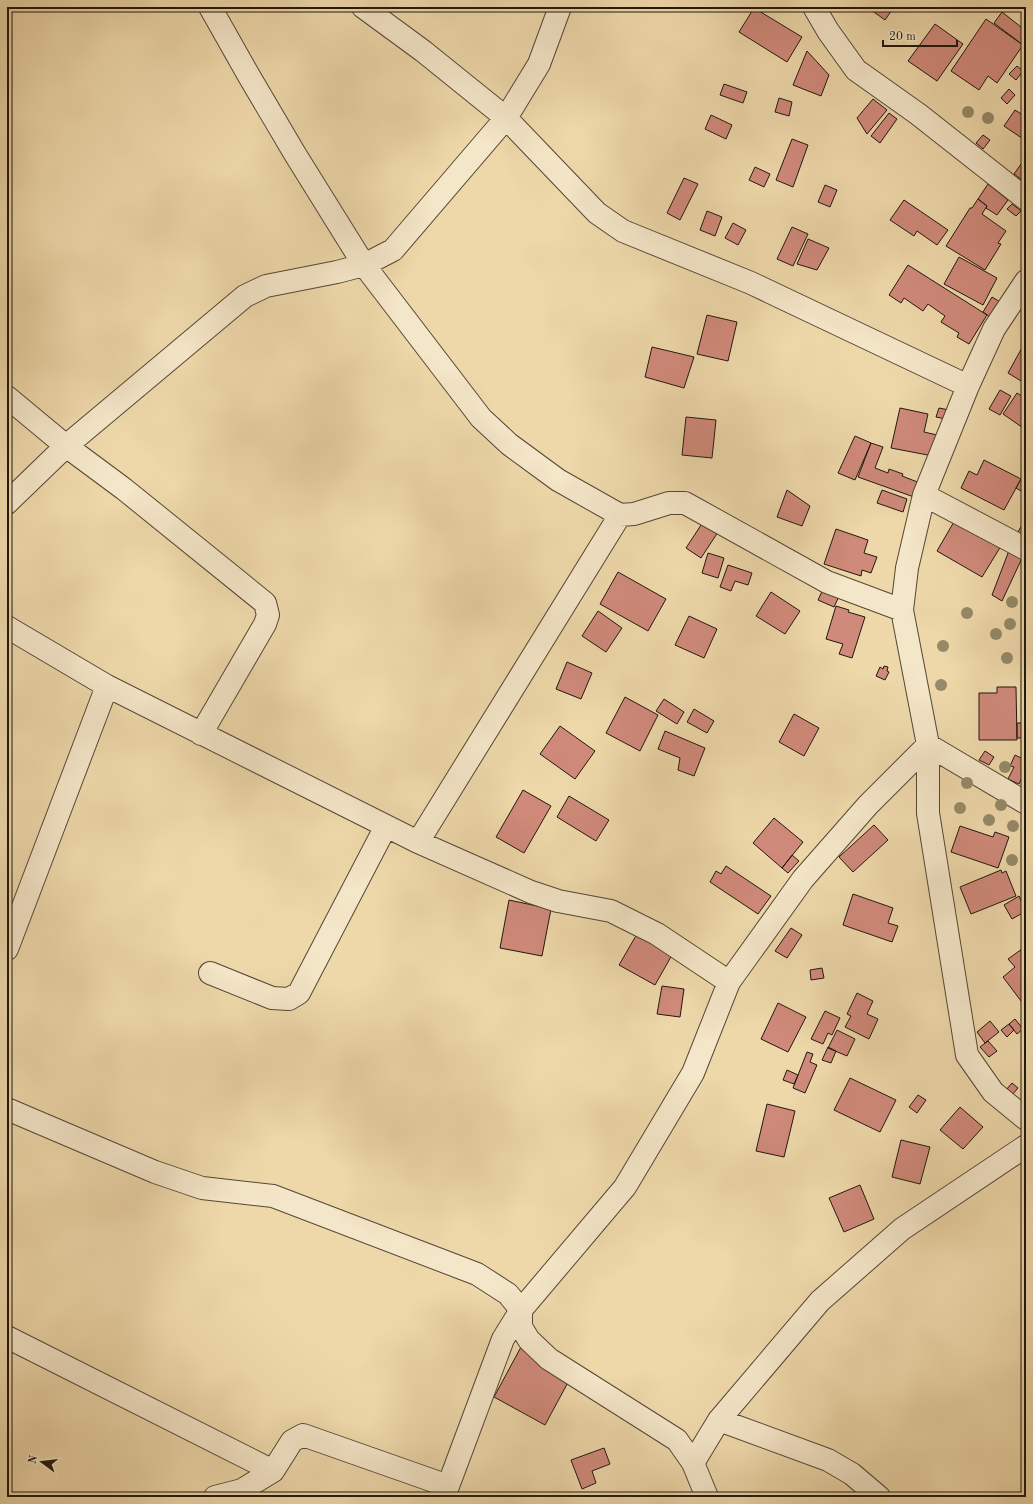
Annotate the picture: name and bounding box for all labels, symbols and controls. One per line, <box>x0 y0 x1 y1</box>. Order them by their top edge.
scale bar <box>883 22 957 48</box>
text: 20 m <box>889 31 916 43</box>
north arrow <box>22 1442 62 1482</box>
text: N <box>27 1454 40 1465</box>

